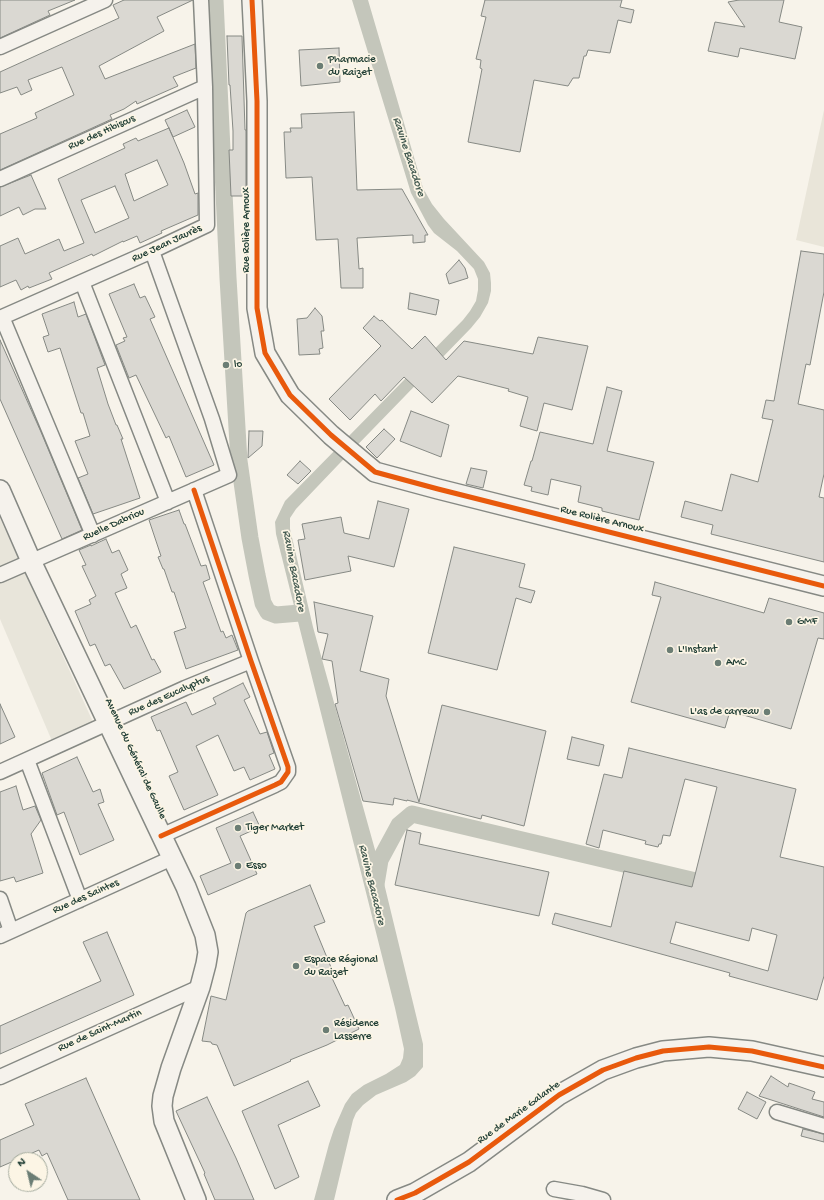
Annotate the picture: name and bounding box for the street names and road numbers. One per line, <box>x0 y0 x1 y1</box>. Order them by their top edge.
street label: Rue des Hibiscus <box>67 112 137 154</box>
street label: Rue Rolière Arnoux <box>240 187 254 273</box>
street label: Rue Jean Jaurès <box>130 222 204 266</box>
street label: Rue Rolière Arnoux <box>559 503 645 537</box>
street label: Ruelle Dabriou <box>81 506 147 544</box>
street label: Rue des Eucalyptus <box>127 672 211 720</box>
street label: Avenue du Général de Gaulle <box>101 696 169 822</box>
street label: Rue des Saintes <box>51 877 121 917</box>
street label: Rue de Saint-Martin <box>56 1007 144 1055</box>
street label: Rue de Marie Galante <box>475 1079 563 1147</box>

